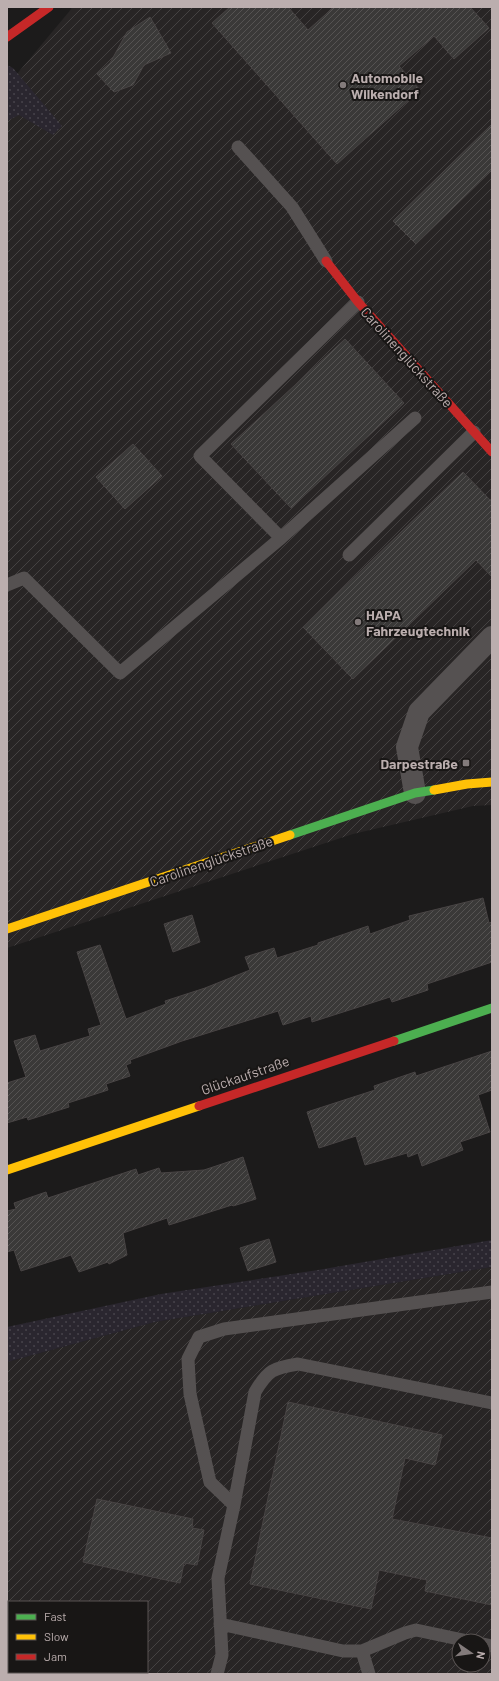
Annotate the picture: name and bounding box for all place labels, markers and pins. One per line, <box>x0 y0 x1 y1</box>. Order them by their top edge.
place label: Automobile Wilkendorf <box>351 69 423 102</box>
marker: Automobile Wilkendorf <box>338 80 348 90</box>
place label: HAPA Fahrzeugtechnik <box>366 606 470 639</box>
marker: HAPA Fahrzeugtechnik <box>353 617 363 627</box>
place label: Darpestraße <box>380 755 458 772</box>
marker: Darpestraße <box>461 758 471 768</box>

